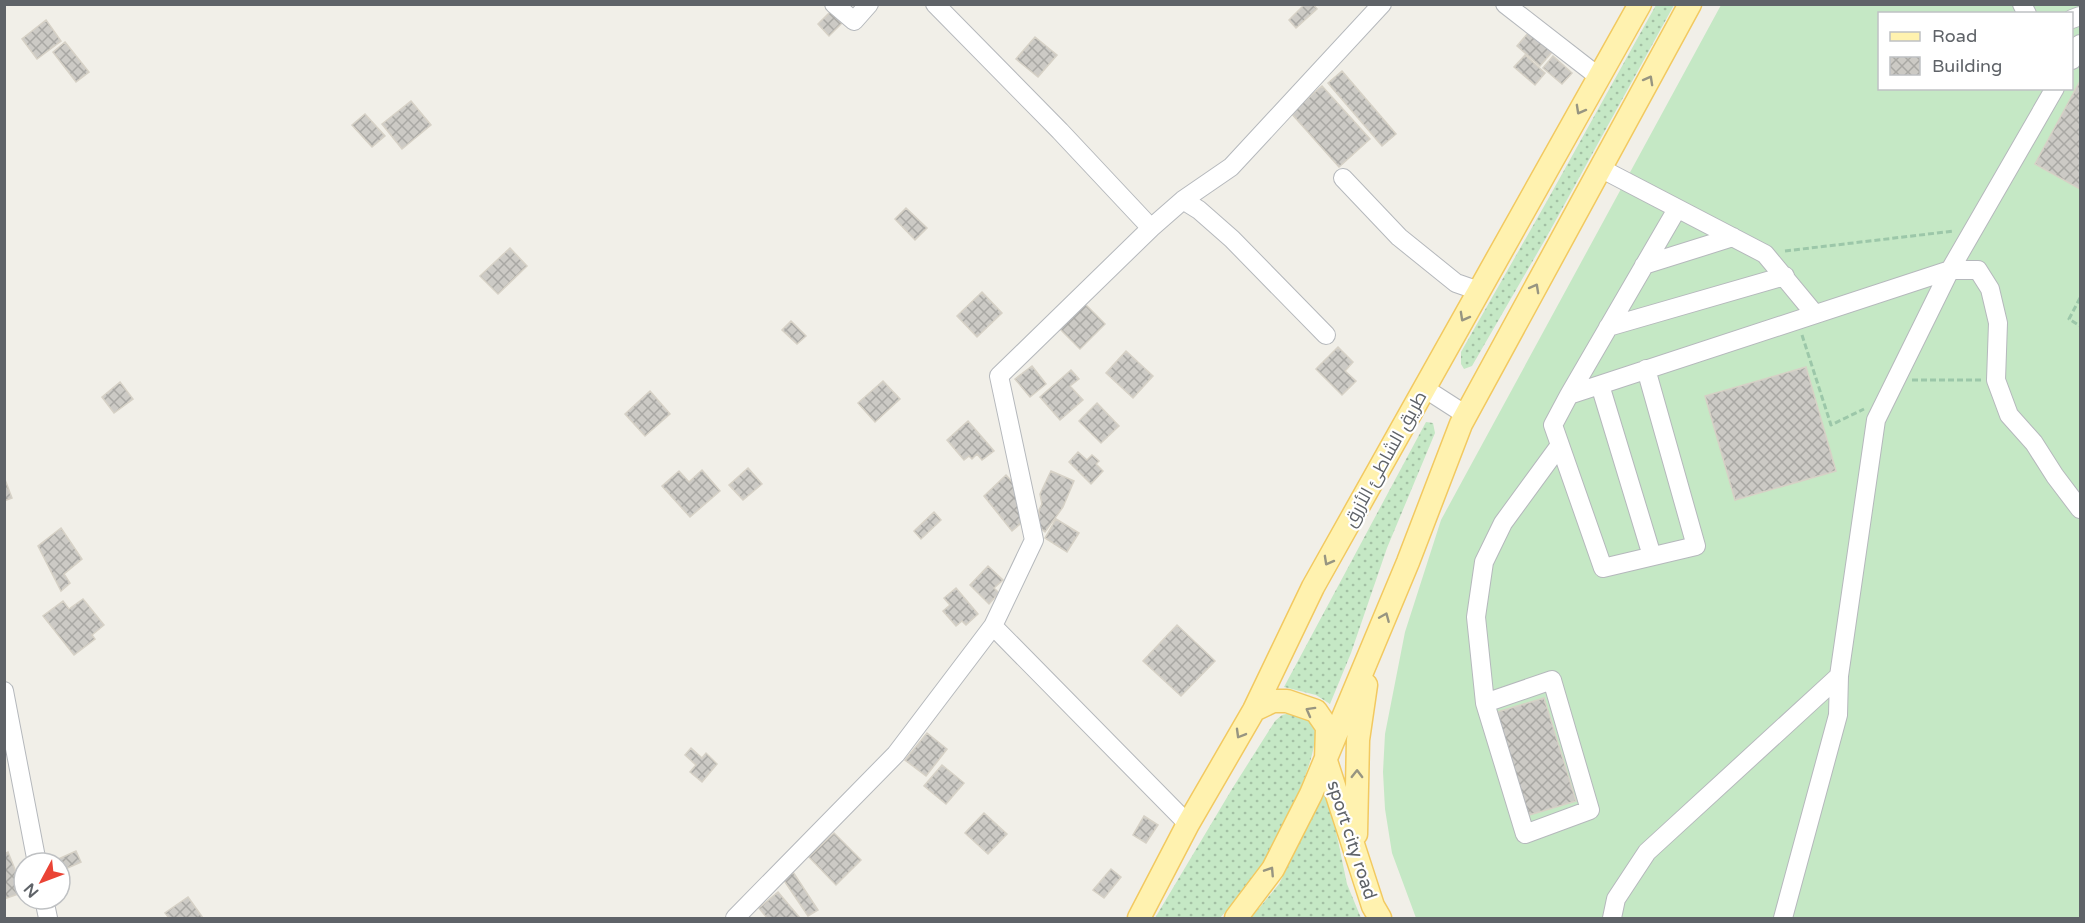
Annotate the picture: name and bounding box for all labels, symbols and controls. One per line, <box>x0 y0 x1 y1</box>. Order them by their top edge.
legend <box>1878 12 2073 90</box>
text: Road <box>1932 25 1977 47</box>
text: Building <box>1932 55 2002 77</box>
one-way arrow <box>1642 75 1653 86</box>
one-way arrow <box>1576 104 1587 115</box>
one-way arrow <box>1528 283 1539 294</box>
one-way arrow <box>1460 311 1471 321</box>
street label: طريق الشاطئ الأزرق <box>1339 387 1432 531</box>
one-way arrow <box>1324 554 1335 565</box>
one-way arrow <box>1378 612 1390 623</box>
one-way arrow <box>1306 707 1316 718</box>
one-way arrow <box>1235 728 1247 738</box>
one-way arrow <box>1351 770 1364 779</box>
street label: sport city road <box>1322 778 1382 902</box>
north arrow <box>12 851 72 911</box>
one-way arrow <box>1263 867 1275 877</box>
text: N <box>20 879 43 902</box>

